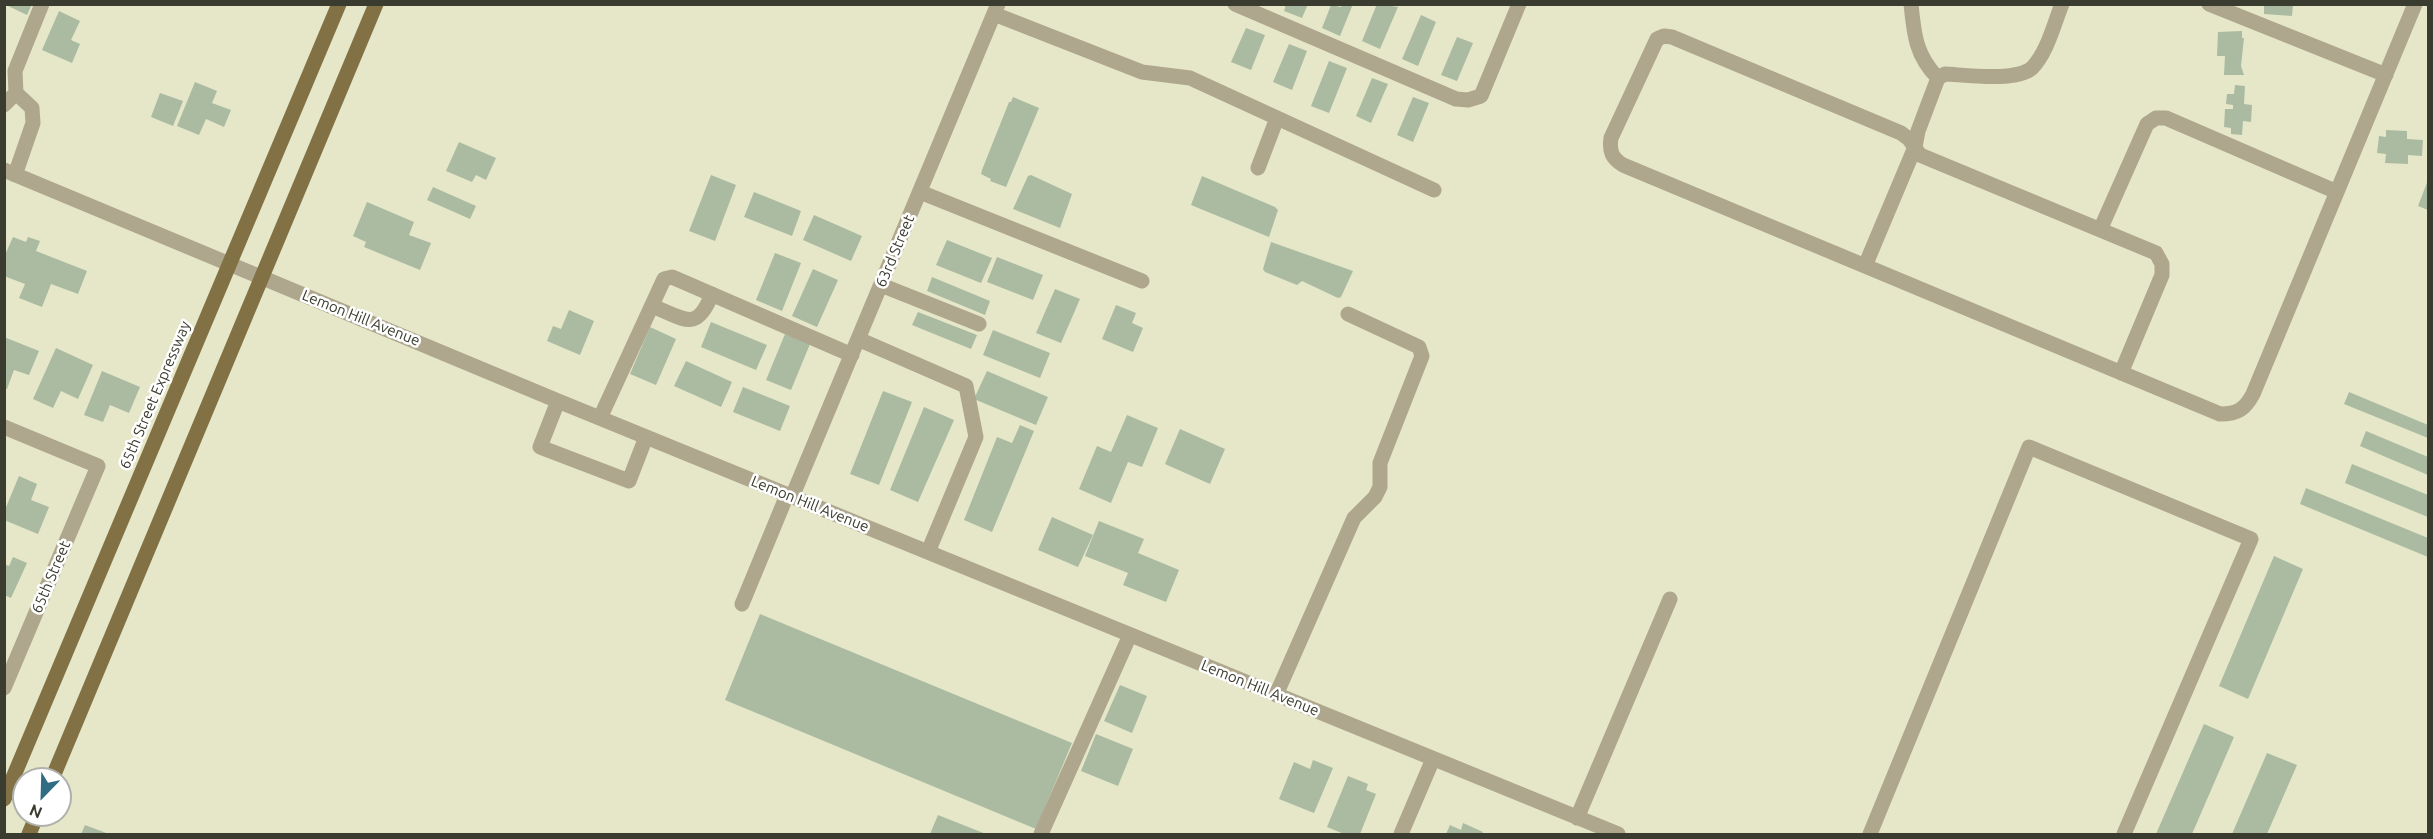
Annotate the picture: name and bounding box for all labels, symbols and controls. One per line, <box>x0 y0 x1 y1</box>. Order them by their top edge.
street label: 63rd Street <box>872 212 918 290</box>
street label: Lemon Hill Avenue <box>299 286 423 350</box>
street label: 65th Street Expressway <box>116 319 194 471</box>
street label: Lemon Hill Avenue <box>748 472 872 536</box>
street label: 65th Street <box>28 538 74 616</box>
street label: Lemon Hill Avenue <box>1198 656 1322 720</box>
north arrow <box>12 767 72 827</box>
text: N <box>27 801 45 822</box>

